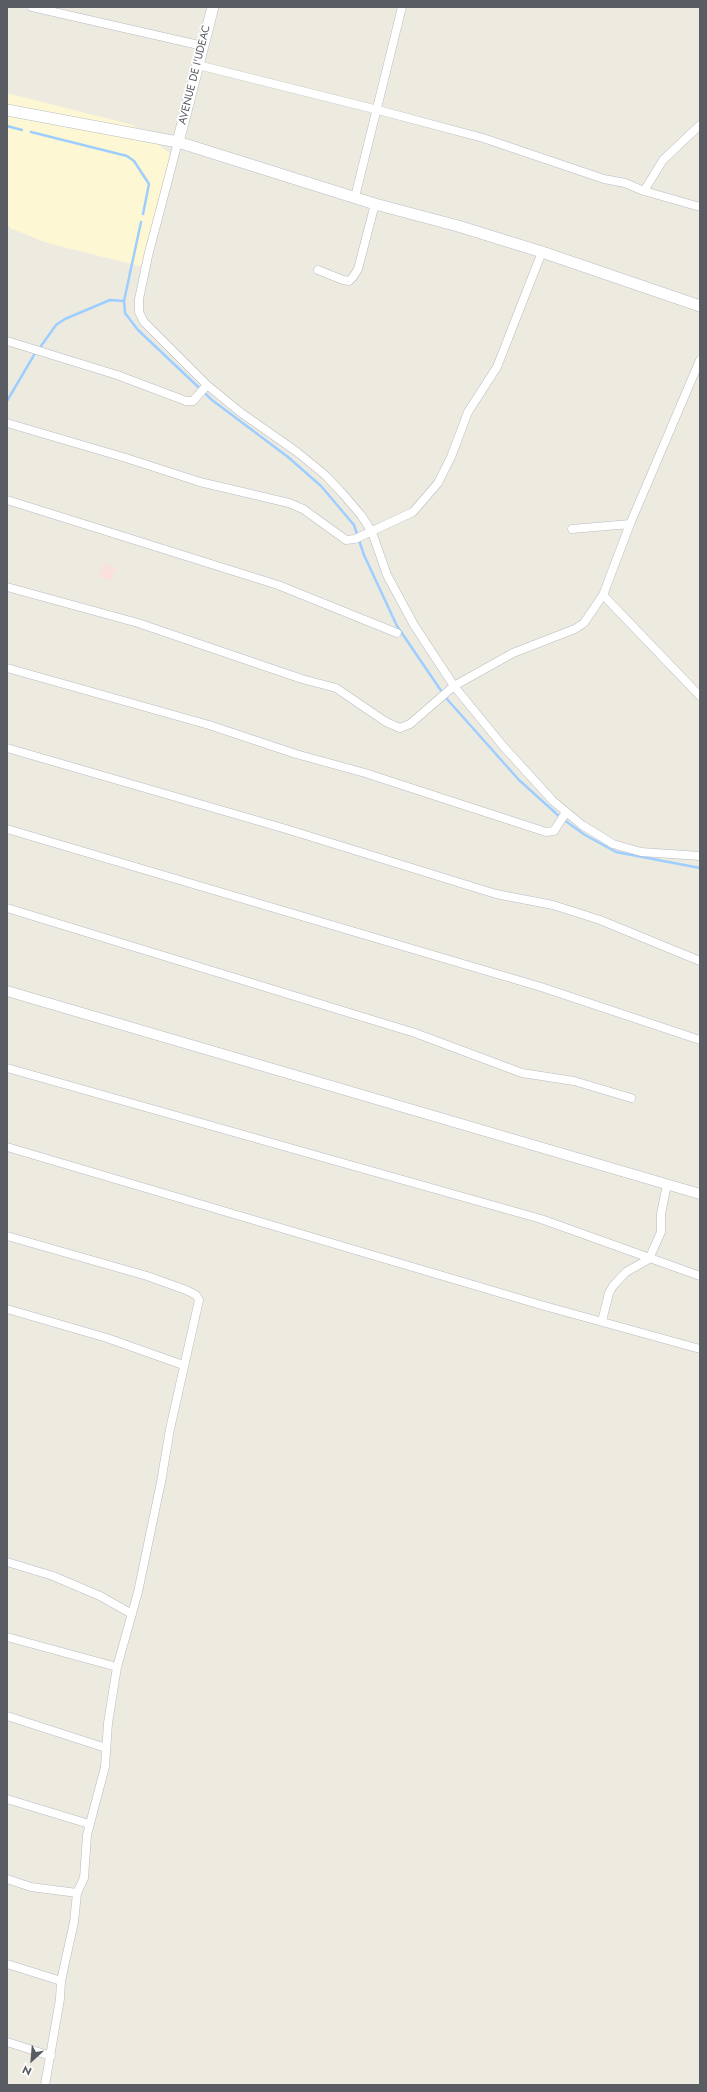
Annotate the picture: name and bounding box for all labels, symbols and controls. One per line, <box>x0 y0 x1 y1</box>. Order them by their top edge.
street label: AVENUE DE I'UDEAC <box>176 24 214 126</box>
north arrow <box>12 2040 52 2080</box>
text: N <box>19 2062 34 2080</box>

